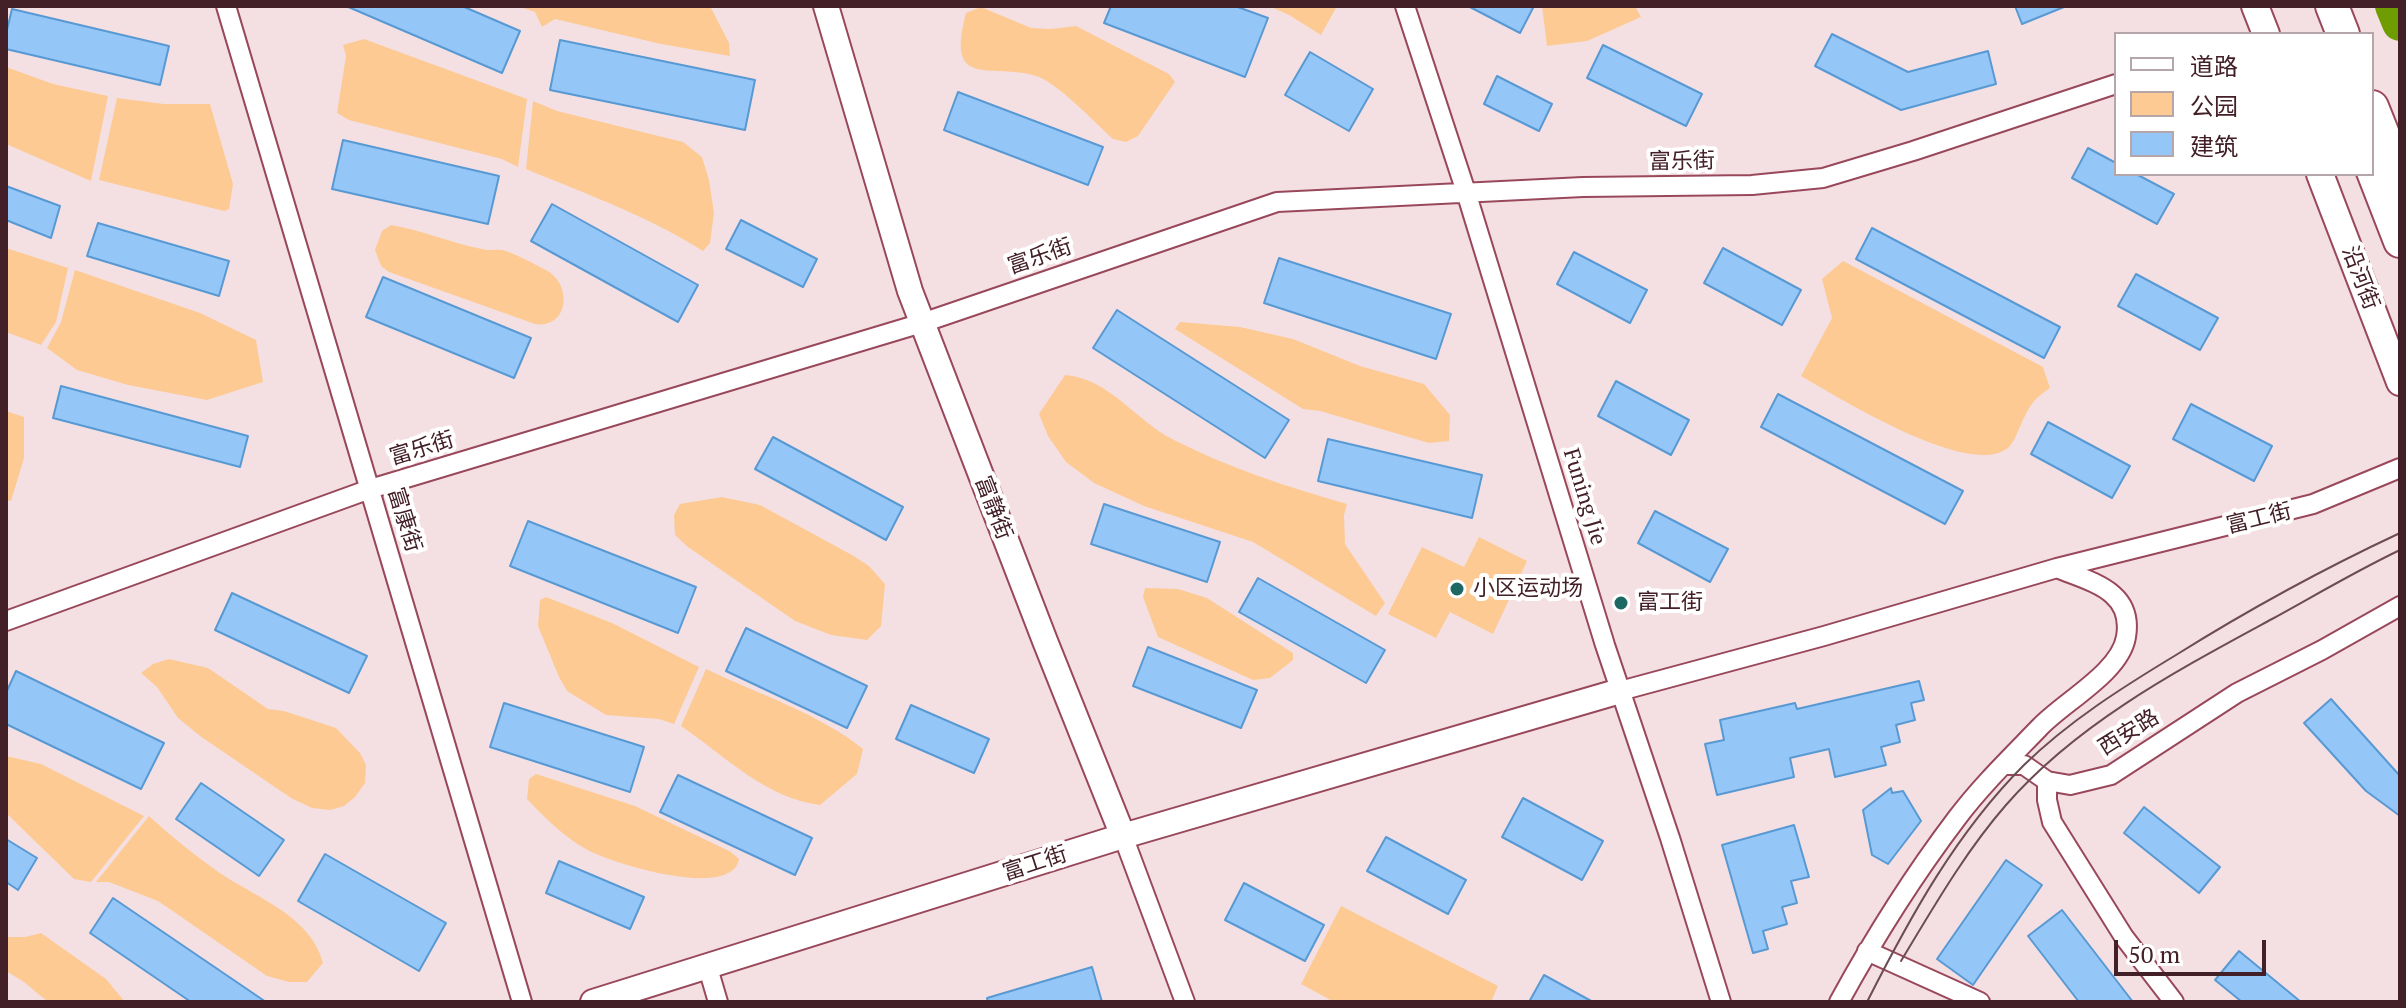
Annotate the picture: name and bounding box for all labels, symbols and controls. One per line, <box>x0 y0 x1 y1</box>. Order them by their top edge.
legend <box>2114 32 2374 176</box>
text: 道路 <box>2190 50 2238 82</box>
text: 公园 <box>2190 90 2238 122</box>
text: 建筑 <box>2190 130 2238 162</box>
street label: 富乐街 <box>1649 148 1715 176</box>
street label: 富乐街 <box>1005 234 1075 280</box>
street label: 沿河街 <box>2336 242 2384 314</box>
street label: 富乐街 <box>387 427 457 471</box>
street label: Funing Jie <box>1557 446 1611 548</box>
street label: 富静街 <box>969 472 1017 544</box>
street label: 富康街 <box>382 485 426 555</box>
street label: 富工街 <box>2224 498 2294 540</box>
place label: 小区运动场 <box>1473 576 1583 602</box>
marker: 小区运动场 <box>1448 580 1466 598</box>
place label: 富工街 <box>1637 590 1703 616</box>
marker: 富工街 <box>1612 594 1630 612</box>
street label: 西安路 <box>2094 704 2164 762</box>
street label: 富工街 <box>1000 841 1070 887</box>
scale bar <box>2118 924 2270 974</box>
text: 50 m <box>2128 938 2180 970</box>

